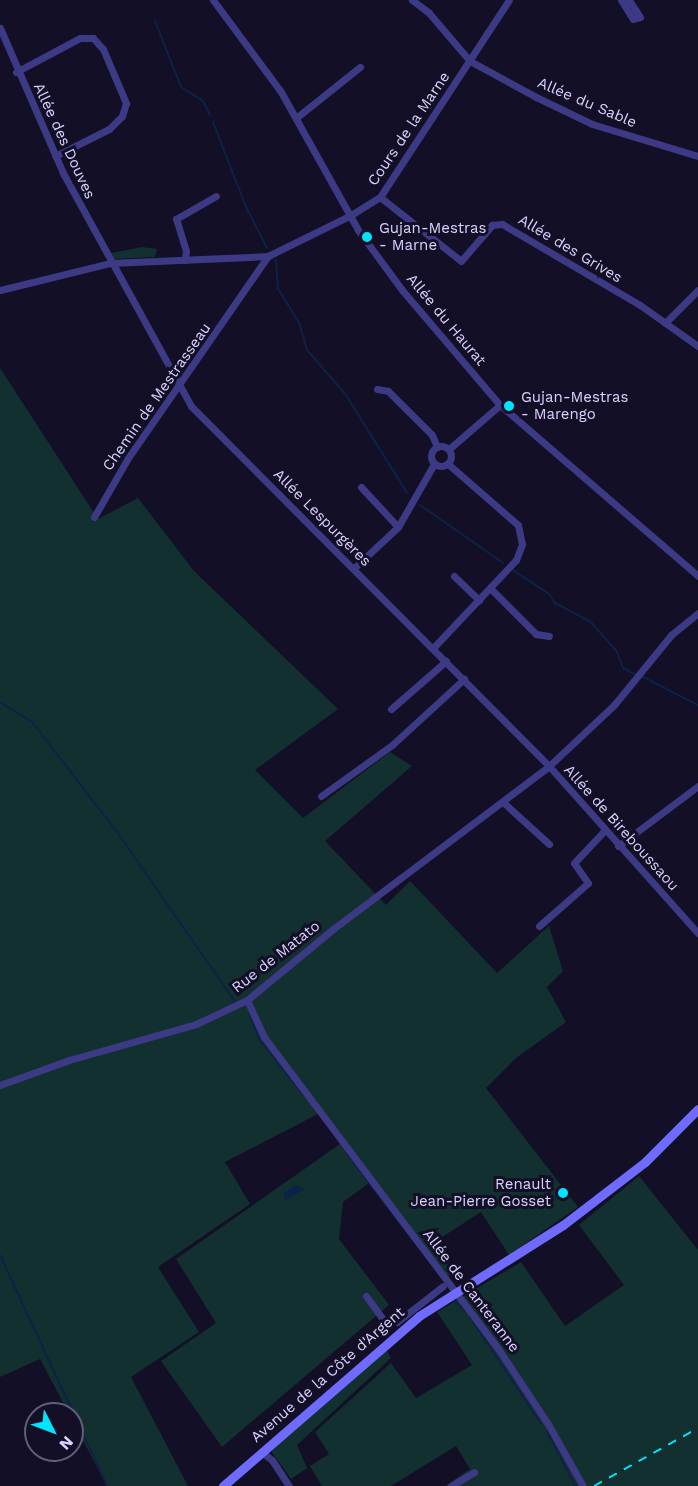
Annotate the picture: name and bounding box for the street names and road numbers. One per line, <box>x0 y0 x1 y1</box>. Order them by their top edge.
street label: Cours de la Marne <box>364 68 454 190</box>
street label: Allée du Sable <box>535 74 639 132</box>
street label: Allée des Douves <box>29 80 99 202</box>
street label: Allée des Grives <box>515 211 625 287</box>
street label: Allée du Haurat <box>402 270 490 370</box>
street label: Chemin de Mestrasseau <box>99 320 215 474</box>
street label: Allée Lespurgères <box>270 466 374 570</box>
street label: Allée de Bireboussaou <box>560 761 682 895</box>
street label: Rue de Matato <box>228 917 324 997</box>
street label: Allée de Canteranne <box>419 1226 523 1356</box>
street label: Avenue de la Côte d'Argent <box>247 1303 409 1447</box>

